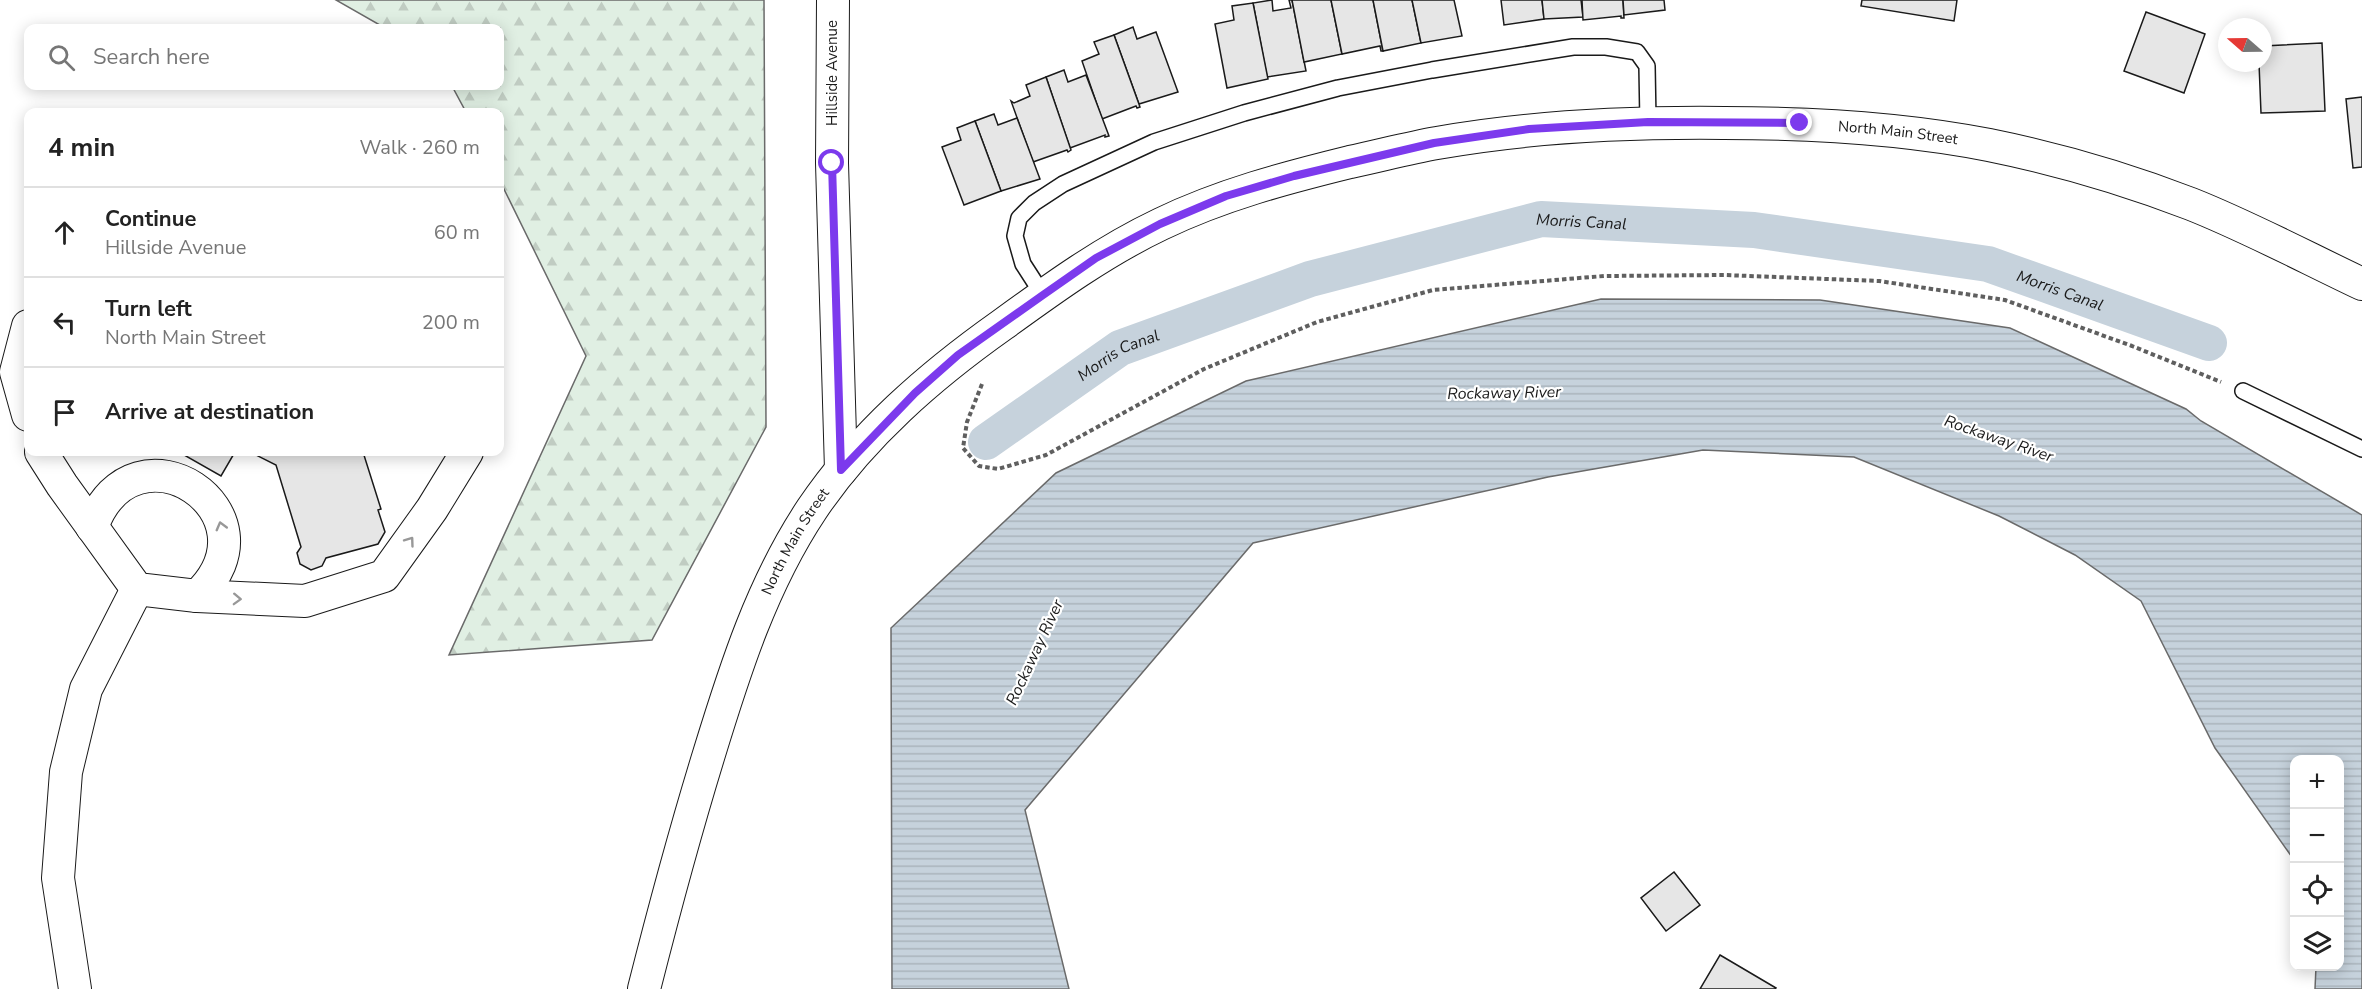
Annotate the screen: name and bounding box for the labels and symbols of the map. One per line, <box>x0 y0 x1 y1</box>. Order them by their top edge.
north arrow <box>2218 18 2272 72</box>
street label: Hillside Avenue <box>822 20 842 126</box>
route end <box>1786 109 1812 135</box>
street label: North Main Street <box>1837 116 1960 149</box>
route start <box>818 149 844 175</box>
water label: Morris Canal <box>1535 209 1628 235</box>
water label: Morris Canal <box>2013 265 2107 317</box>
water label: Morris Canal <box>1073 325 1163 387</box>
water label: Rockaway River <box>1447 381 1562 405</box>
water label: Rockaway River <box>1941 410 2057 468</box>
street label: North Main Street <box>757 483 834 598</box>
one-way arrow <box>215 521 228 531</box>
one-way arrow <box>403 536 414 547</box>
one-way arrow <box>232 592 241 605</box>
water label: Rockaway River <box>1001 595 1069 709</box>

